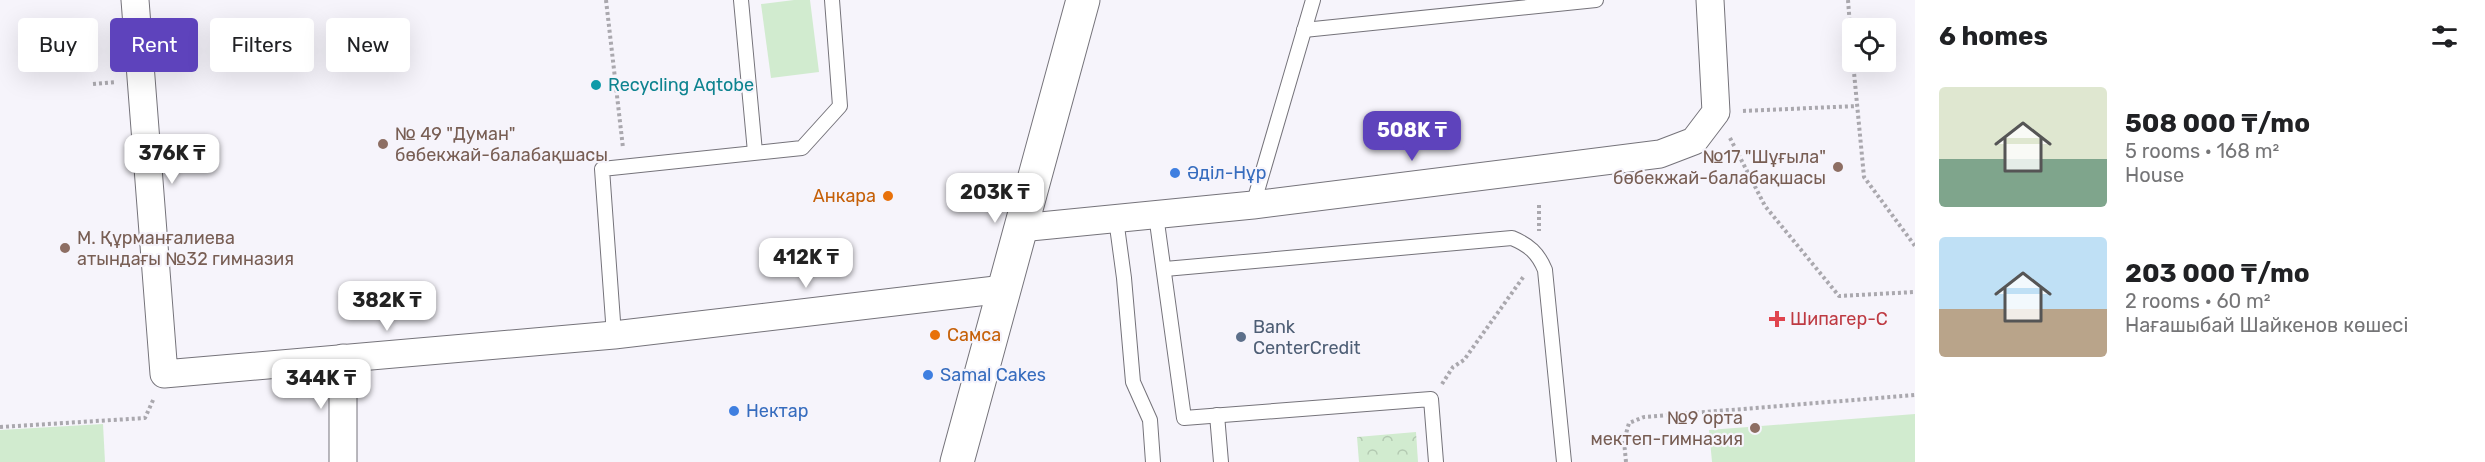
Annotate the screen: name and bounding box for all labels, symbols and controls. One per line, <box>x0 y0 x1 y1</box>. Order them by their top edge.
chip: Buy <box>18 18 98 72</box>
chip: Rent <box>110 18 198 72</box>
chip: Filters <box>210 18 314 72</box>
chip: New <box>326 18 410 72</box>
map controls <box>1842 18 1896 72</box>
button: locate <box>1842 18 1896 72</box>
icon: filters <box>2428 20 2461 53</box>
text: 6 homes <box>1939 21 2048 52</box>
place label: Recycling Aqtobe <box>608 74 754 96</box>
marker: Recycling Aqtobe <box>589 78 603 92</box>
text: 508 000 ₸/mo <box>2125 108 2310 139</box>
pin: 508K ₸ <box>1363 111 1461 162</box>
icon: home <box>1987 111 2059 183</box>
text: 508K ₸ <box>1377 118 1447 142</box>
place label: № 49 "Думан" бөбекжай-балабақшасы <box>395 123 608 166</box>
pin: 376K ₸ <box>123 134 221 185</box>
marker: № 49 "Думан" бөбекжай-балабақшасы <box>376 137 390 151</box>
text: 5 rooms · 168 m² <box>2125 139 2279 163</box>
text: 376K ₸ <box>138 141 206 165</box>
place label: №17 "Шұғыла" бөбекжай-балабақшасы <box>1613 146 1826 189</box>
marker: №17 "Шұғыла" бөбекжай-балабақшасы <box>1831 160 1845 174</box>
place label: Әділ-Нұр <box>1187 162 1266 184</box>
text: House <box>2125 163 2184 187</box>
marker: Әділ-Нұр <box>1168 166 1182 180</box>
pin: 203K ₸ <box>946 173 1044 224</box>
text: 203K ₸ <box>960 180 1030 204</box>
place label: Анкара <box>813 185 876 207</box>
marker: Анкара <box>881 189 895 203</box>
place label: М. Құрманғалиева атындағы №32 гимназия <box>77 227 294 270</box>
pin: 412K ₸ <box>757 238 855 289</box>
marker: М. Құрманғалиева атындағы №32 гимназия <box>58 241 72 255</box>
text: 412K ₸ <box>773 245 839 269</box>
text: 203 000 ₸/mo <box>2125 258 2310 289</box>
icon: home <box>1987 261 2059 333</box>
pin: 382K ₸ <box>338 281 436 332</box>
text: 382K ₸ <box>352 288 422 312</box>
text: 2 rooms · 60 m² <box>2125 289 2271 313</box>
place label: Шипагер-С <box>1790 308 1888 330</box>
marker: Шипагер-С <box>1768 310 1786 328</box>
text: Нағашыбай Шайкенов көшесі <box>2125 313 2408 337</box>
place label: Bank CenterCredit <box>1253 316 1361 359</box>
place label: Самса <box>947 324 1001 346</box>
marker: Самса <box>928 328 942 342</box>
marker: Bank CenterCredit <box>1234 330 1248 344</box>
pin: 344K ₸ <box>272 359 370 410</box>
place label: Samal Cakes <box>940 364 1046 386</box>
text: 344K ₸ <box>286 366 356 390</box>
marker: Samal Cakes <box>921 368 935 382</box>
place label: Нектар <box>746 400 808 422</box>
marker: Нектар <box>727 404 741 418</box>
place label: №9 орта мектеп-гимназия <box>1590 407 1743 450</box>
marker: №9 орта мектеп-гимназия <box>1748 421 1762 435</box>

